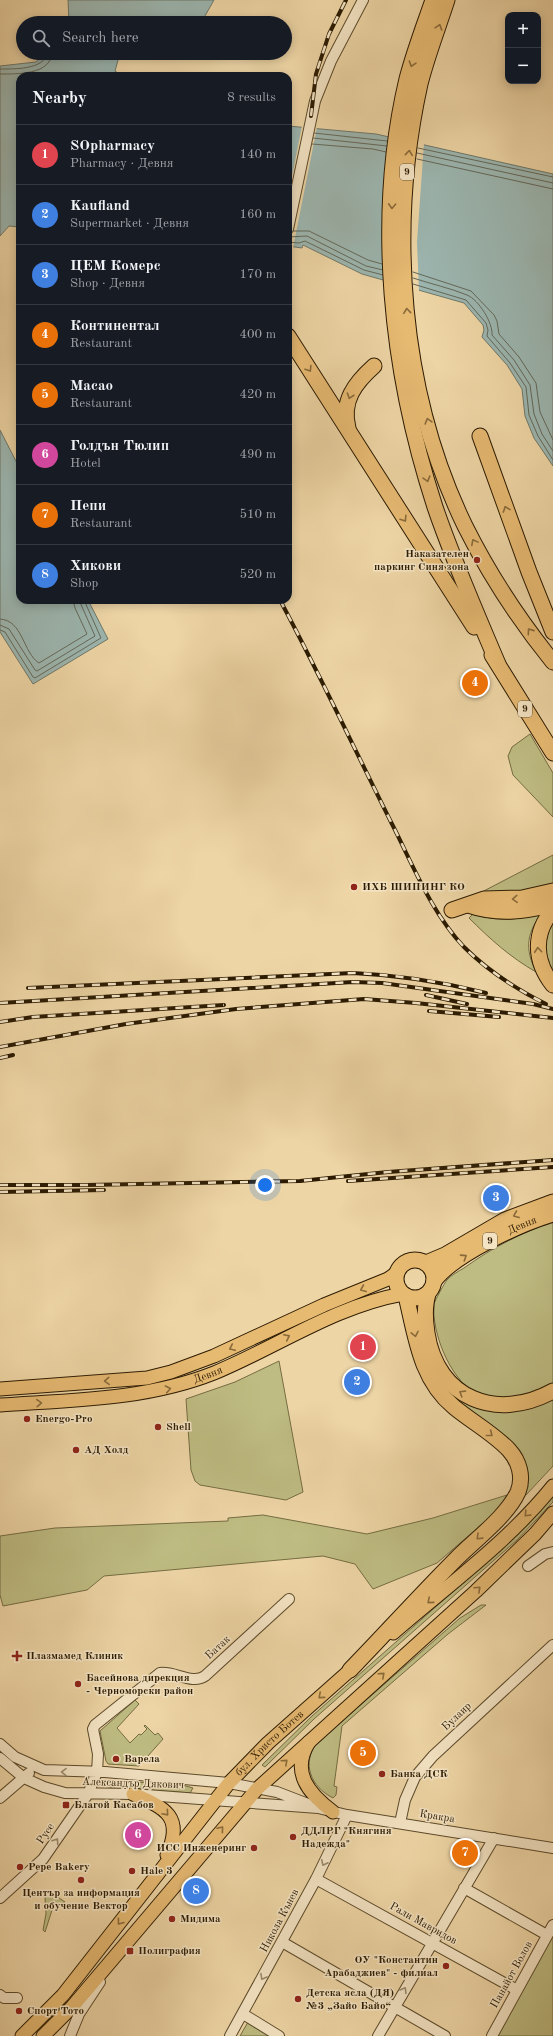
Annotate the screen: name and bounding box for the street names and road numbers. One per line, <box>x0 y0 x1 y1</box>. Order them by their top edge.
road number: 9 <box>400 164 414 180</box>
road number: 9 <box>518 701 532 717</box>
street label: Девня <box>506 1214 539 1236</box>
road number: 9 <box>483 1233 497 1249</box>
street label: Девня <box>192 1364 224 1385</box>
street label: Батак <box>204 1634 233 1662</box>
street label: Булаир <box>440 1701 474 1733</box>
street label: бул. Христо Ботев <box>233 1709 306 1778</box>
street label: Александър Дякович <box>82 1777 185 1791</box>
street label: Кракра <box>418 1809 456 1825</box>
street label: Русе <box>35 1822 57 1846</box>
street label: Никола Кънев <box>259 1888 301 1954</box>
street label: Рали Мавридов <box>387 1901 459 1947</box>
street label: Панайот Волов <box>489 1940 535 2010</box>

